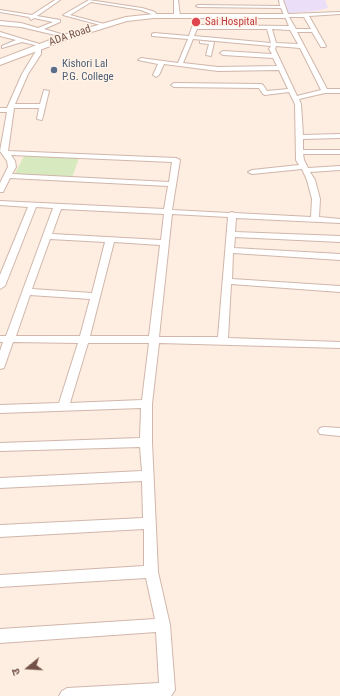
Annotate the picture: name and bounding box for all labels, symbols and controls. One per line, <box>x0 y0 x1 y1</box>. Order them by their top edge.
place label: Sai Hospital <box>205 15 257 29</box>
marker: Sai Hospital <box>190 16 202 28</box>
street label: ADA Road <box>47 23 93 49</box>
place label: Kishori Lal P.G. College <box>62 57 114 83</box>
marker: Kishori Lal P.G. College <box>49 65 59 75</box>
north arrow <box>8 648 48 688</box>
text: उ <box>9 667 23 677</box>

